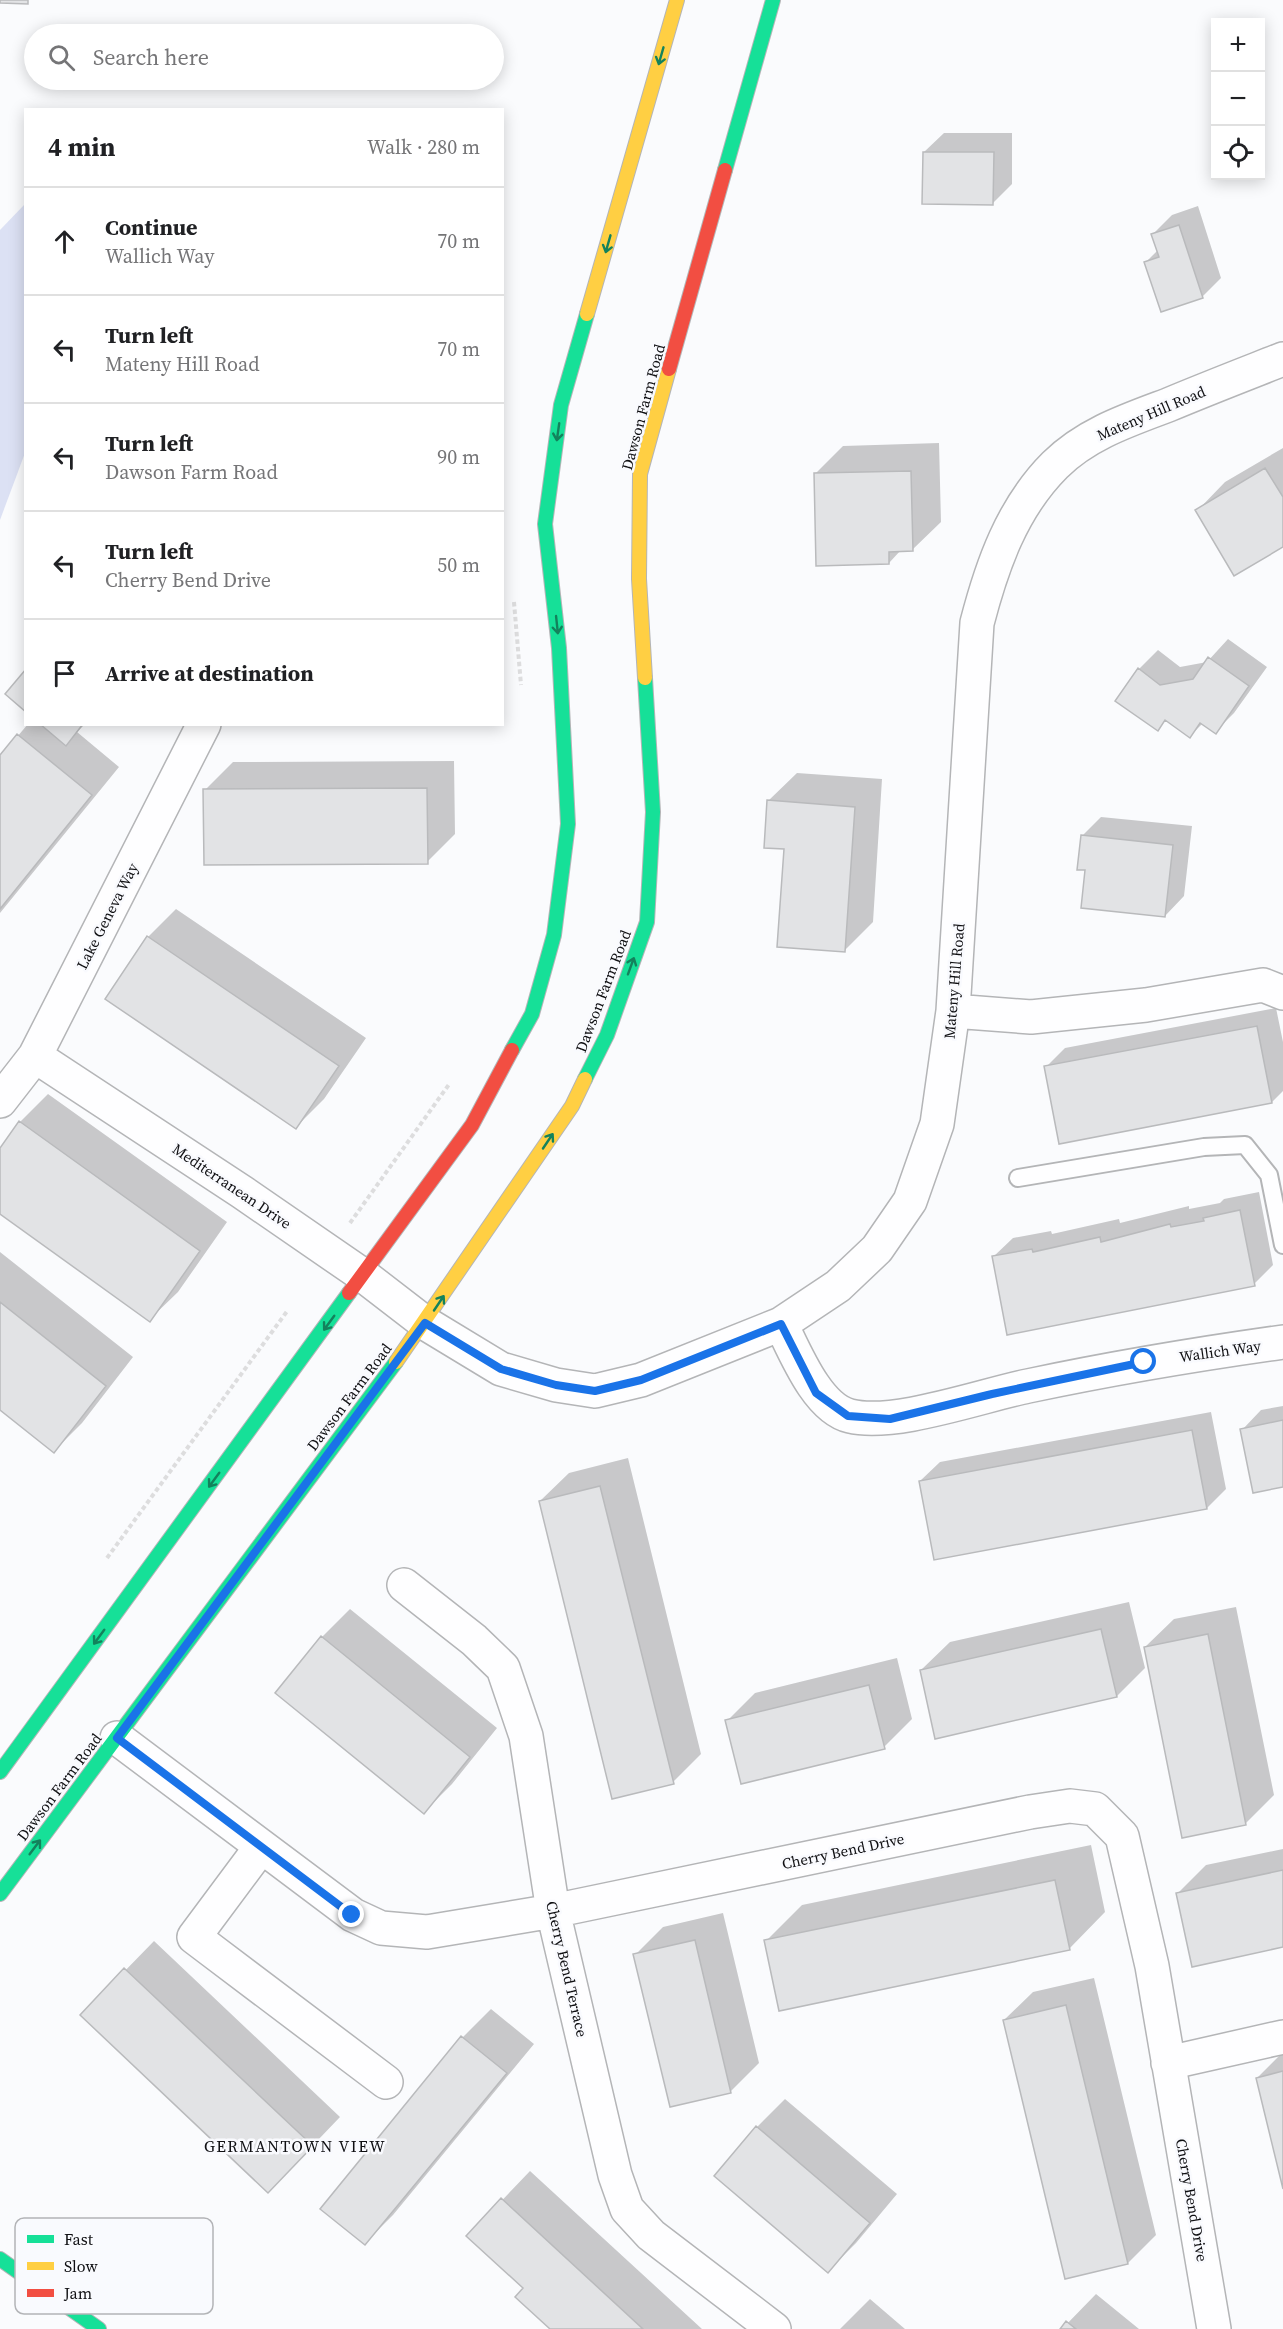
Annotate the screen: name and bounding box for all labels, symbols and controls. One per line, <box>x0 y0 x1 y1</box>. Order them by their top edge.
map controls <box>1211 18 1265 180</box>
button: + <box>1211 18 1265 72</box>
search box <box>24 24 504 90</box>
icon: search <box>45 41 78 74</box>
text: Search here <box>93 42 209 72</box>
one-way arrow <box>655 46 666 65</box>
button: − <box>1211 72 1265 126</box>
button: locate <box>1211 126 1265 180</box>
text: 4 min <box>48 129 115 165</box>
text: Walk · 280 m <box>367 133 480 161</box>
text: Continue <box>105 212 198 242</box>
icon: ahead <box>48 225 81 258</box>
text: 70 m <box>437 227 480 255</box>
one-way arrow <box>602 234 613 253</box>
text: Wallich Way <box>105 242 215 270</box>
text: Turn left <box>105 320 193 350</box>
icon: left <box>48 333 81 366</box>
text: 70 m <box>437 335 480 363</box>
street label: Dawson Farm Road <box>616 341 670 472</box>
text: Mateny Hill Road <box>105 350 260 378</box>
street label: Mateny Hill Road <box>1094 380 1209 445</box>
one-way arrow <box>552 422 563 441</box>
text: Turn left <box>105 428 193 458</box>
icon: left <box>48 441 81 474</box>
text: 90 m <box>437 443 480 471</box>
text: Dawson Farm Road <box>105 458 278 486</box>
text: Turn left <box>105 536 193 566</box>
icon: left <box>48 549 81 582</box>
text: 50 m <box>437 551 480 579</box>
text: Cherry Bend Drive <box>105 566 271 594</box>
one-way arrow <box>552 615 563 635</box>
icon: arrive <box>48 657 81 690</box>
text: Arrive at destination <box>105 658 314 688</box>
street label: Lake Geneva Way <box>71 859 143 973</box>
street label: Mateny Hill Road <box>938 922 970 1040</box>
street label: Dawson Farm Road <box>570 926 636 1055</box>
one-way arrow <box>627 957 638 976</box>
one-way arrow <box>542 1133 554 1150</box>
street label: Mediterranean Drive <box>168 1138 296 1234</box>
one-way arrow <box>432 1294 445 1311</box>
one-way arrow <box>323 1314 335 1330</box>
street label: Wallich Way <box>1178 1335 1262 1367</box>
street label: Dawson Farm Road <box>302 1339 397 1455</box>
route start <box>1130 1348 1156 1374</box>
one-way arrow <box>208 1472 220 1488</box>
one-way arrow <box>92 1629 105 1645</box>
street label: Dawson Farm Road <box>12 1729 107 1845</box>
street label: Cherry Bend Drive <box>780 1828 906 1874</box>
one-way arrow <box>29 1840 41 1856</box>
street label: Cherry Bend Terrace <box>541 1899 593 2039</box>
route end <box>338 1901 364 1927</box>
district label: GERMANTOWN VIEW <box>204 2135 386 2157</box>
street label: Cherry Bend Drive <box>1171 2137 1213 2263</box>
legend <box>15 2218 213 2314</box>
text: Fast <box>64 2228 94 2250</box>
text: Slow <box>64 2255 99 2277</box>
text: Jam <box>63 2282 92 2304</box>

